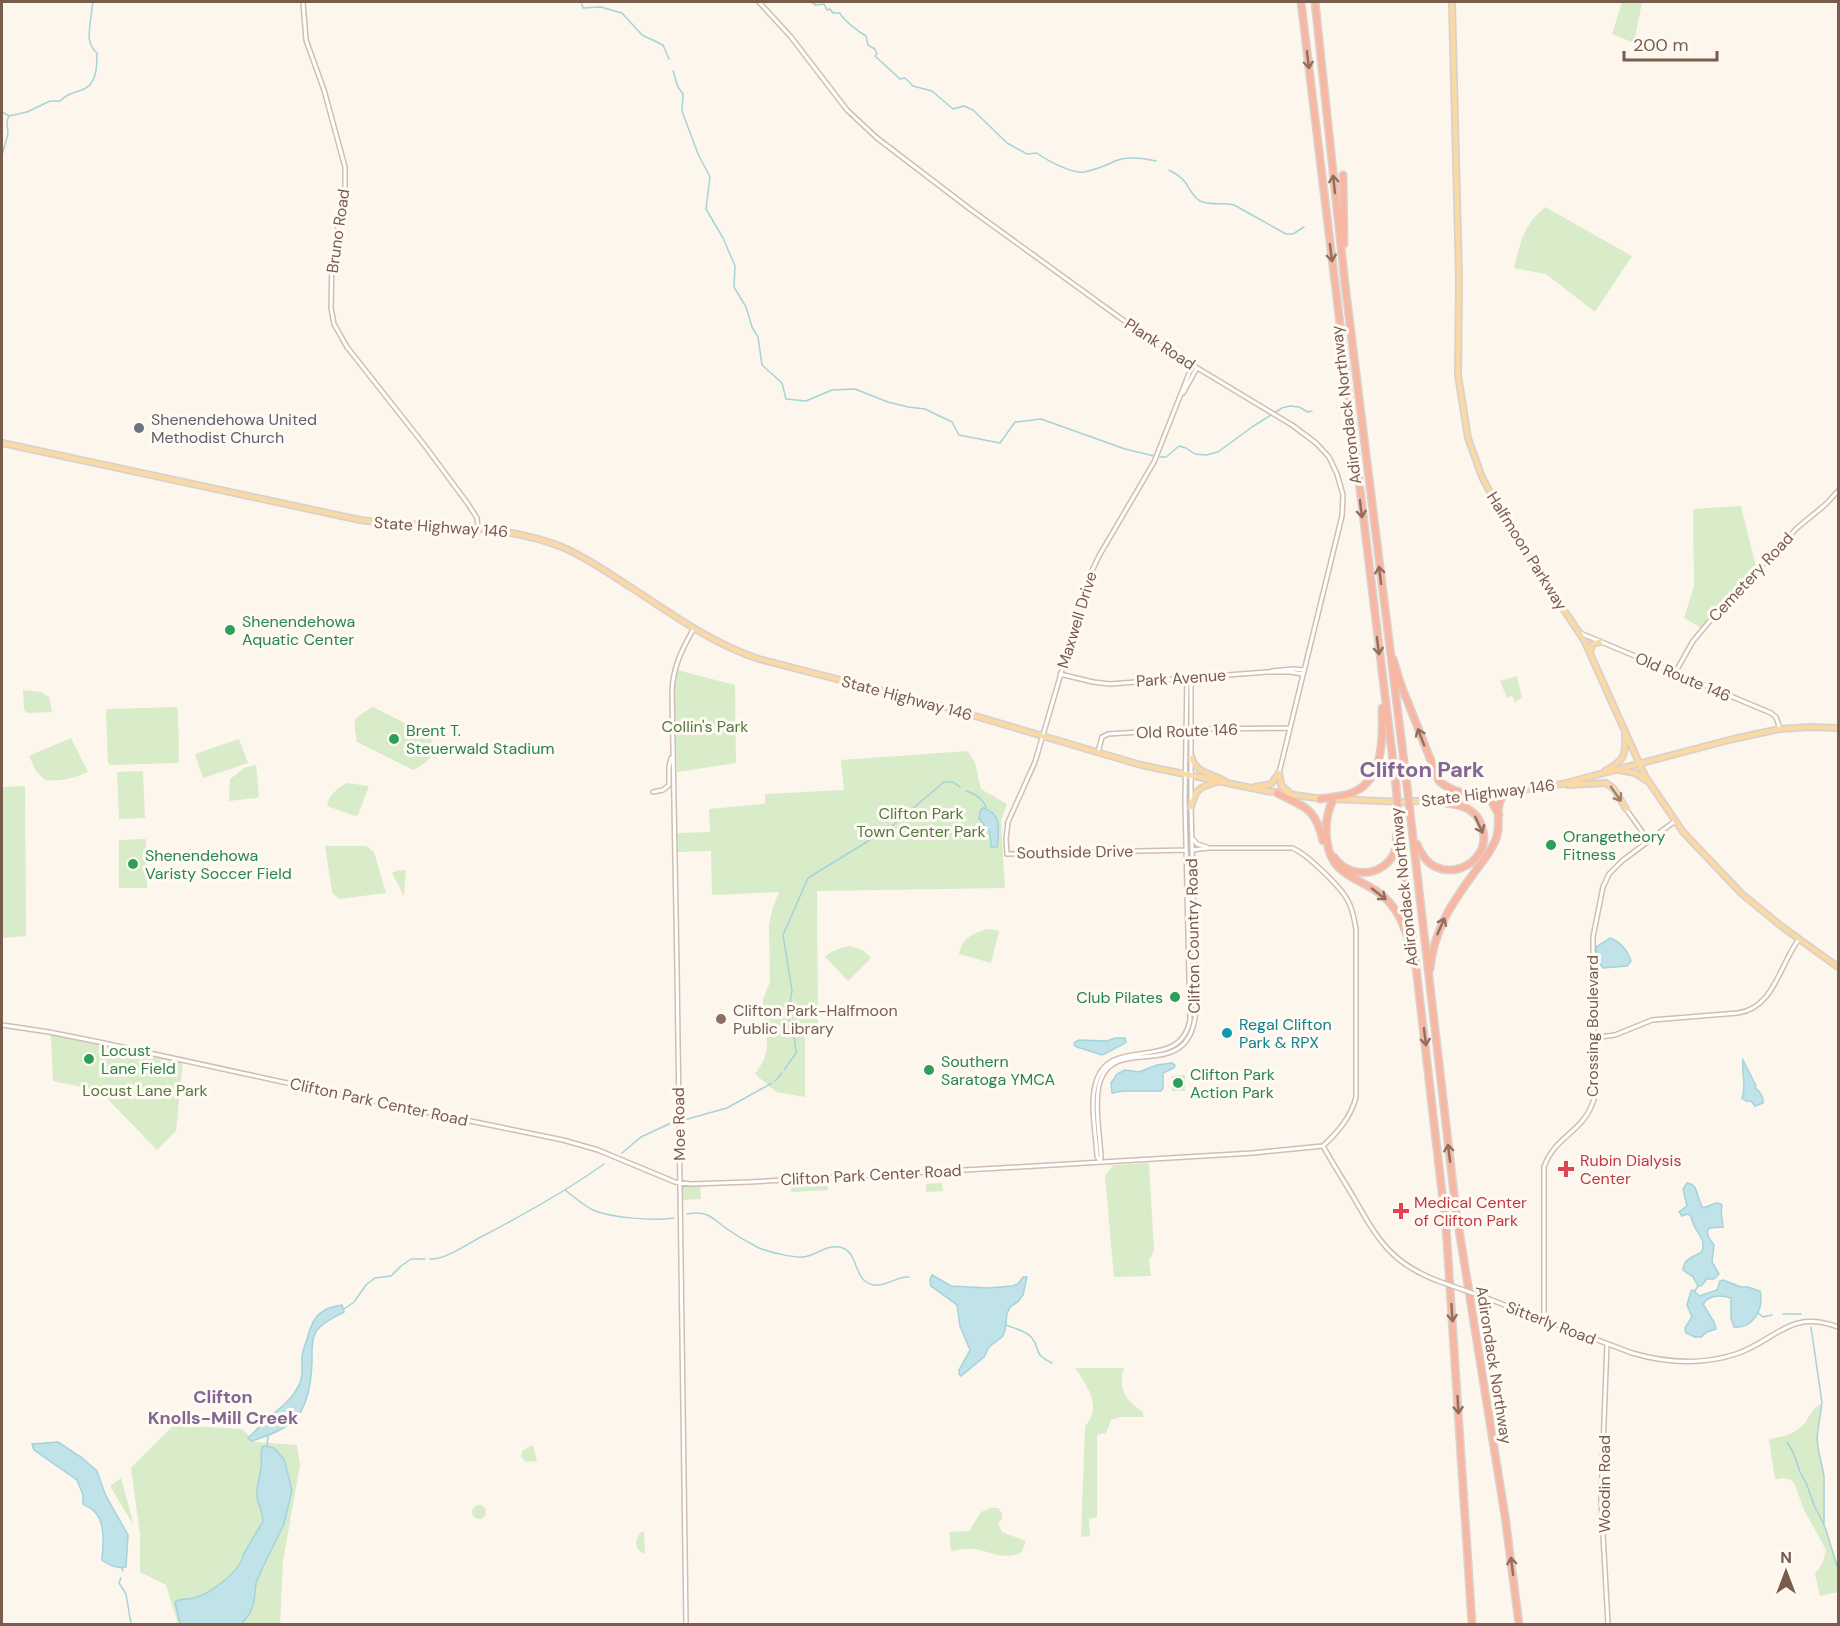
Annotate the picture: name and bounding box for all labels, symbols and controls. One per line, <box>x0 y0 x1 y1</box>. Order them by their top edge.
scale bar <box>1624 24 1717 62</box>
text: 200 m <box>1633 33 1689 57</box>
one-way arrow <box>1302 49 1313 69</box>
one-way arrow <box>1328 174 1339 194</box>
street label: Bruno Road <box>322 187 354 275</box>
one-way arrow <box>1326 243 1337 263</box>
street label: Plank Road <box>1121 313 1199 375</box>
street label: Adirondack Northway <box>1326 324 1366 486</box>
place label: Shenendehowa United Methodist Church <box>151 409 317 448</box>
marker: Shenendehowa United Methodist Church <box>132 421 146 435</box>
street label: Halfmoon Parkway <box>1482 488 1572 614</box>
one-way arrow <box>1356 499 1367 519</box>
street label: State Highway 146 <box>373 512 509 542</box>
street label: Cemetery Road <box>1704 528 1798 626</box>
one-way arrow <box>1374 565 1385 585</box>
street label: Maxwell Drive <box>1052 569 1102 671</box>
place label: Shenendehowa Aquatic Center <box>242 611 355 650</box>
marker: Shenendehowa Aquatic Center <box>223 623 237 637</box>
one-way arrow <box>1373 636 1384 656</box>
street label: Old Route 146 <box>1632 647 1734 707</box>
street label: Park Avenue <box>1135 664 1227 692</box>
street label: State Highway 146 <box>839 670 975 726</box>
park label: Collin's Park <box>662 716 748 737</box>
street label: Old Route 146 <box>1136 719 1238 743</box>
place label: Brent T. Steuerwald Stadium <box>406 720 555 759</box>
one-way arrow <box>1414 728 1425 747</box>
marker: Brent T. Steuerwald Stadium <box>387 732 401 746</box>
district label: Clifton Park <box>1359 755 1485 784</box>
street label: State Highway 146 <box>1420 774 1556 812</box>
one-way arrow <box>1610 786 1623 802</box>
park label: Clifton Park Town Center Park <box>856 803 986 842</box>
street label: Adirondack Northway <box>1385 806 1423 968</box>
one-way arrow <box>1474 816 1486 834</box>
place label: Orangetheory Fitness <box>1563 826 1666 865</box>
marker: Orangetheory Fitness <box>1544 838 1558 852</box>
street label: Southside Drive <box>1017 840 1133 864</box>
place label: Shenendehowa Varisty Soccer Field <box>145 845 292 884</box>
marker: Shenendehowa Varisty Soccer Field <box>126 857 140 871</box>
street label: Clifton Country Road <box>1181 858 1205 1014</box>
one-way arrow <box>1371 887 1387 900</box>
one-way arrow <box>1436 917 1447 935</box>
street label: Crossing Boulevard <box>1582 955 1603 1097</box>
place label: Club Pilates <box>1076 987 1163 1008</box>
marker: Club Pilates <box>1168 990 1182 1004</box>
place label: Clifton Park-Halfmoon Public Library <box>733 1000 898 1039</box>
marker: Clifton Park-Halfmoon Public Library <box>714 1012 728 1026</box>
place label: Regal Clifton Park & RPX <box>1239 1014 1332 1053</box>
marker: Regal Clifton Park & RPX <box>1220 1026 1234 1040</box>
one-way arrow <box>1420 1026 1431 1046</box>
place label: Locust Lane Field <box>101 1040 176 1079</box>
place label: Southern Saratoga YMCA <box>941 1051 1055 1090</box>
marker: Locust Lane Field <box>82 1052 96 1066</box>
marker: Southern Saratoga YMCA <box>922 1063 936 1077</box>
place label: Clifton Park Action Park <box>1190 1064 1275 1103</box>
street label: Clifton Park Center Road <box>288 1073 470 1131</box>
marker: Clifton Park Action Park <box>1171 1076 1185 1090</box>
park label: Locust Lane Park <box>82 1080 208 1101</box>
street label: Moe Road <box>668 1087 690 1161</box>
one-way arrow <box>1443 1143 1454 1163</box>
place label: Rubin Dialysis Center <box>1580 1150 1681 1189</box>
street label: Clifton Park Center Road <box>780 1160 962 1190</box>
marker: Rubin Dialysis Center <box>1557 1160 1575 1178</box>
place label: Medical Center of Clifton Park <box>1414 1192 1527 1231</box>
marker: Medical Center of Clifton Park <box>1392 1202 1410 1220</box>
street label: Adirondack Northway <box>1471 1284 1517 1446</box>
street label: Sitterly Road <box>1503 1296 1599 1350</box>
one-way arrow <box>1447 1302 1458 1322</box>
district label: Clifton Knolls-Mill Creek <box>148 1385 299 1430</box>
one-way arrow <box>1453 1394 1464 1414</box>
street label: Woodin Road <box>1594 1435 1615 1533</box>
north arrow <box>1756 1542 1816 1602</box>
text: N <box>1780 1547 1792 1568</box>
one-way arrow <box>1507 1557 1518 1577</box>

